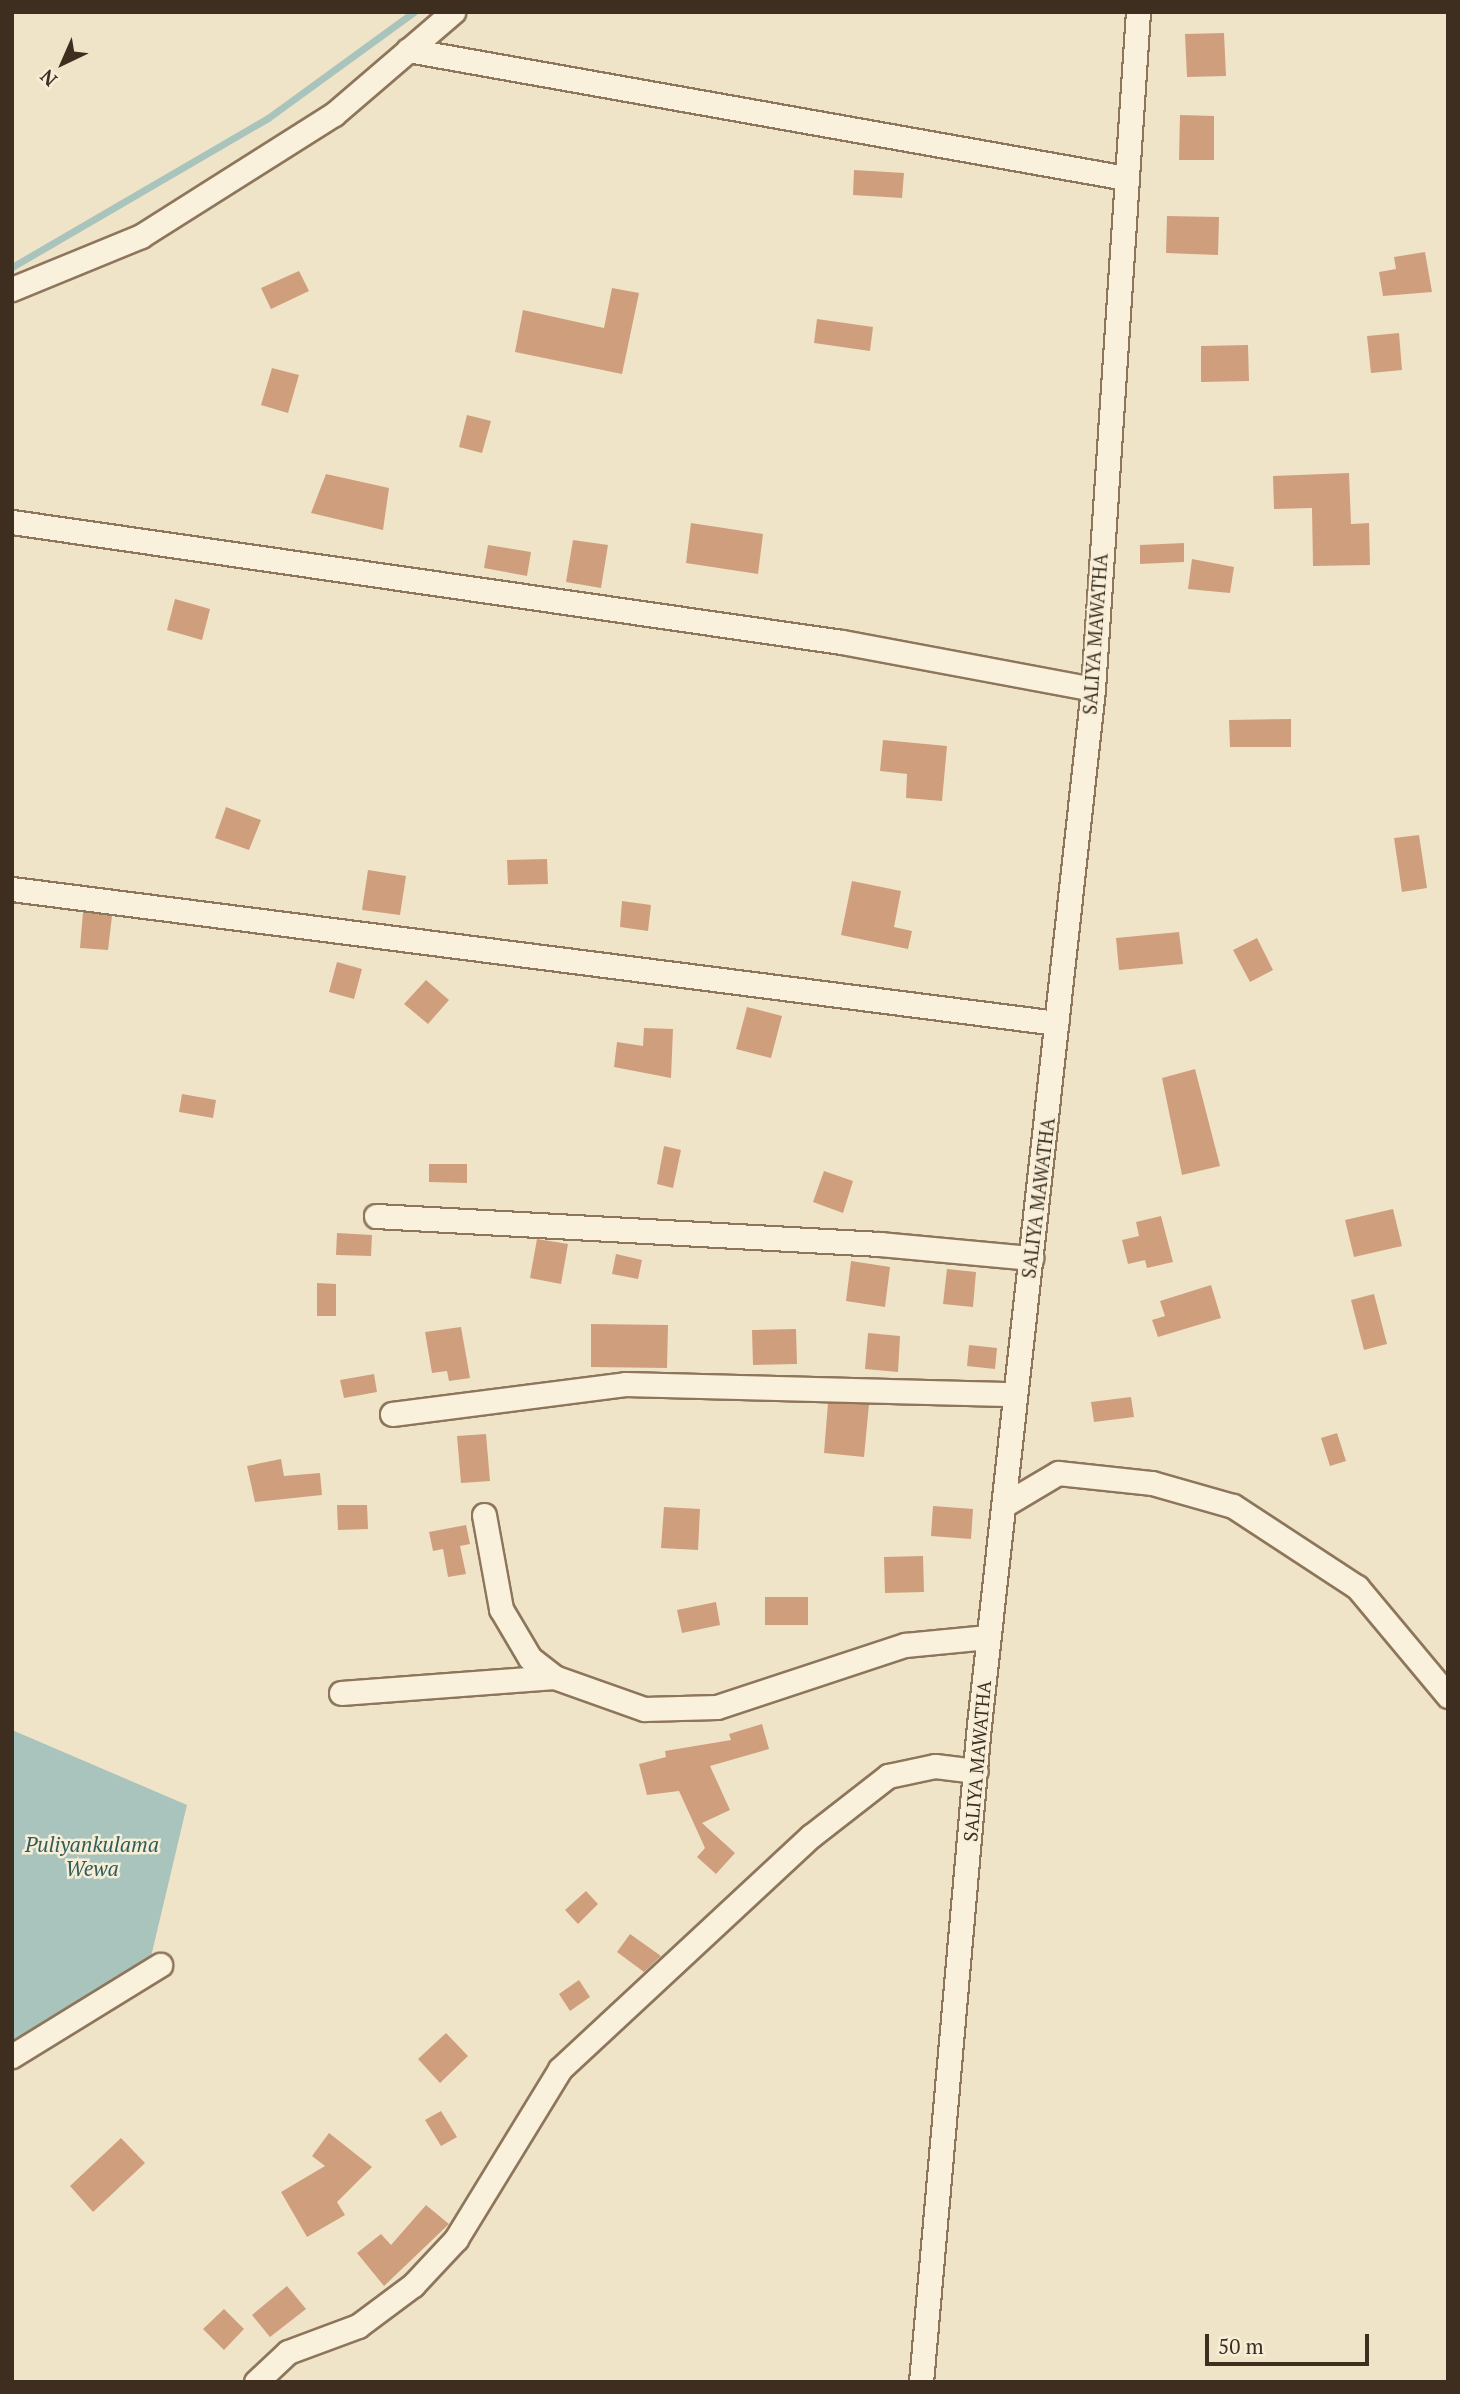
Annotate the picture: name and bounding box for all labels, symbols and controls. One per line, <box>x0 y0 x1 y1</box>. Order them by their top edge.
north arrow <box>28 28 98 98</box>
text: N <box>34 64 62 92</box>
street label: SALIYA MAWATHA <box>1078 552 1112 716</box>
street label: SALIYA MAWATHA <box>1017 1116 1059 1280</box>
street label: SALIYA MAWATHA <box>959 1679 995 1843</box>
water label: Puliyankulama Wewa <box>25 1831 159 1881</box>
scale bar <box>1208 2320 1372 2364</box>
text: 50 m <box>1218 2332 1264 2360</box>

